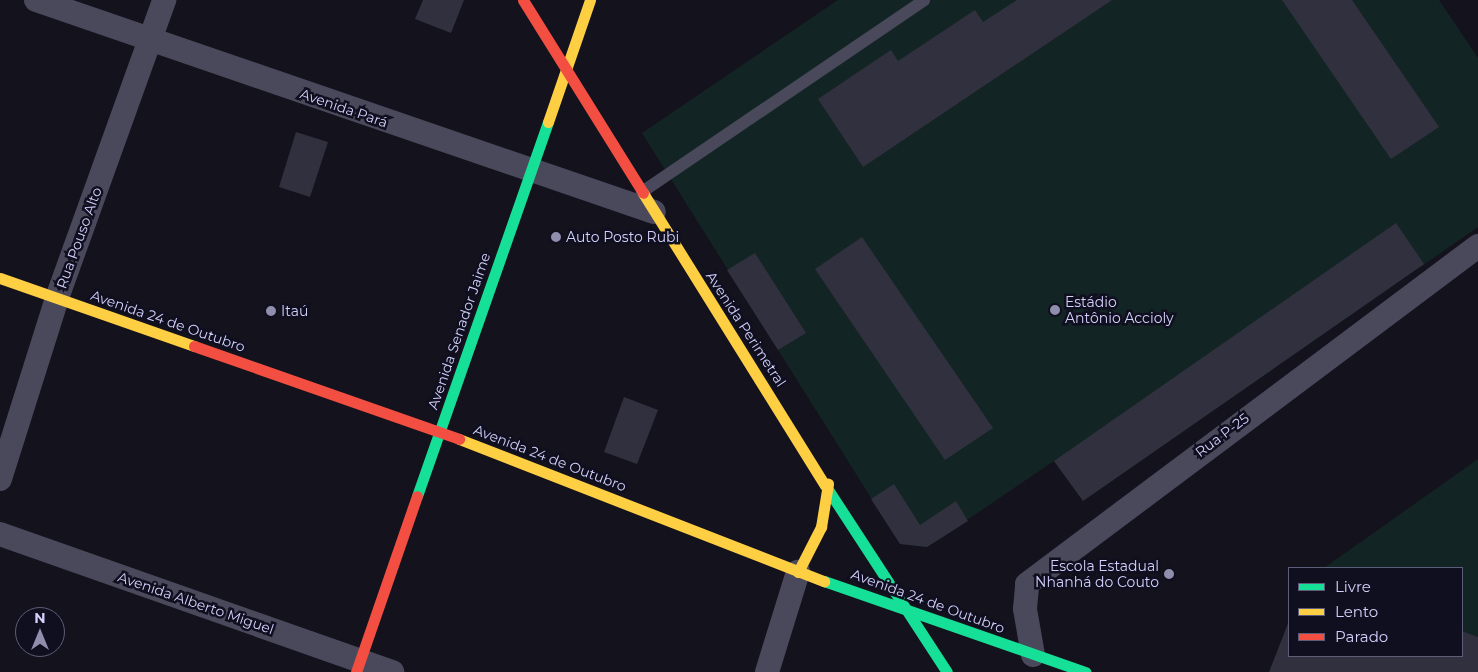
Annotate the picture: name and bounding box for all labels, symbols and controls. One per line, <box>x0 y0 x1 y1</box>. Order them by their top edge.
street label: Avenida Pará <box>298 85 390 131</box>
street label: Rua Pouso Alto <box>53 185 105 291</box>
place label: Auto Posto Rubi <box>566 229 679 245</box>
marker: Auto Posto Rubi <box>550 231 562 243</box>
street label: Avenida Senador Jaime <box>424 250 494 412</box>
street label: Avenida Perimetral <box>703 268 789 390</box>
street label: Avenida 24 de Outubro <box>89 287 247 355</box>
place label: Estádio Antônio Accioly <box>1065 294 1174 326</box>
place label: Itaú <box>281 303 308 319</box>
marker: Estádio Antônio Accioly <box>1049 304 1061 316</box>
marker: Itaú <box>265 305 277 317</box>
street label: Rua P-25 <box>1192 409 1252 461</box>
street label: Avenida 24 de Outubro <box>471 421 629 495</box>
place label: Escola Estadual Nhanhá do Couto <box>1035 558 1159 590</box>
street label: Avenida 24 de Outubro <box>849 565 1007 637</box>
legend <box>1288 567 1463 657</box>
street label: Avenida Alberto Miguel <box>116 568 276 638</box>
marker: Escola Estadual Nhanhá do Couto <box>1163 568 1175 580</box>
text: Livre <box>1335 577 1371 596</box>
text: Lento <box>1335 602 1378 621</box>
north arrow <box>15 607 65 657</box>
text: N <box>34 609 46 627</box>
text: Parado <box>1335 627 1388 646</box>

